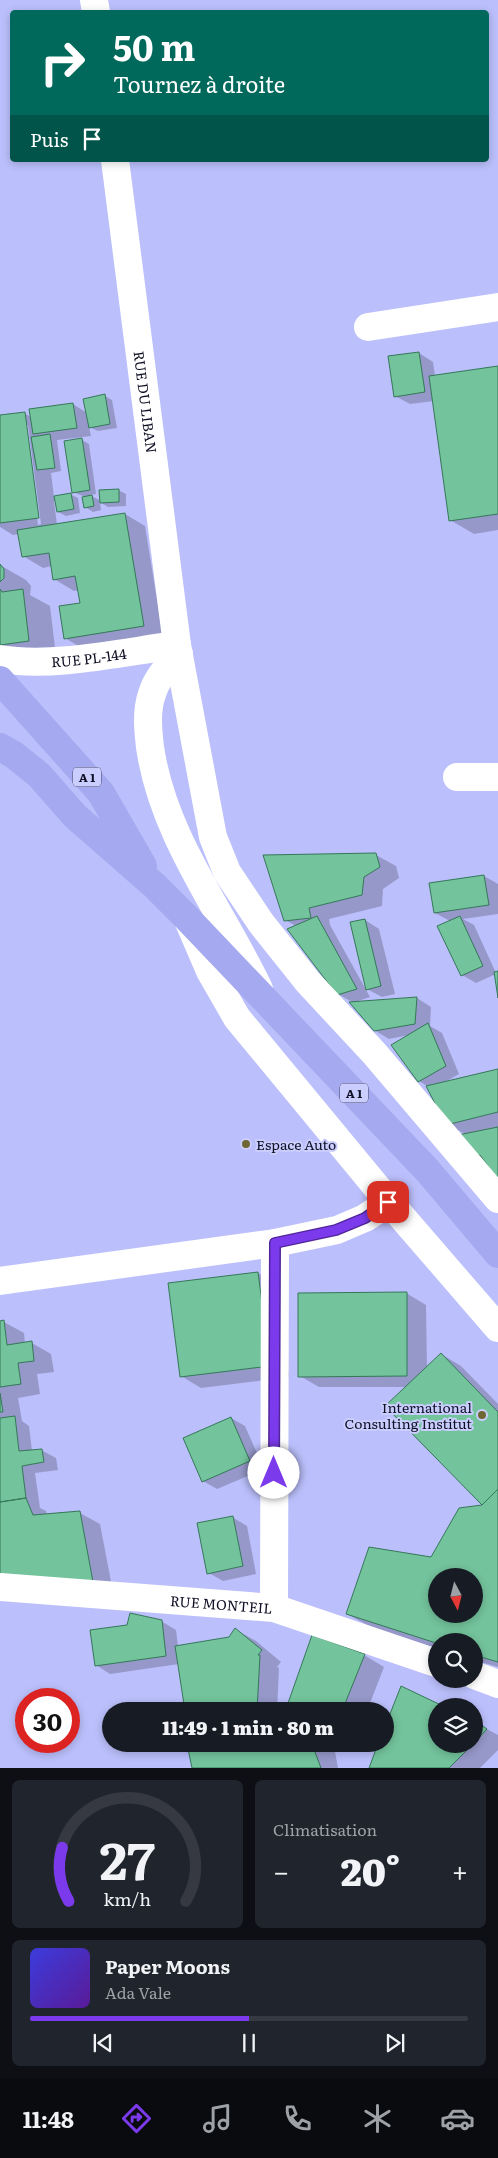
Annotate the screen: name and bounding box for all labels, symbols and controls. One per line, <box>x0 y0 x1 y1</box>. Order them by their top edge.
text: 50 m <box>113 20 196 72</box>
icon: right <box>30 30 95 95</box>
text: Tournez à droite <box>113 67 285 100</box>
text: Puis <box>30 125 68 153</box>
icon: arrive <box>78 125 106 153</box>
street label: RUE DU LIBAN <box>129 350 162 454</box>
street label: RUE PL-144 <box>51 643 128 671</box>
road number: A 1 <box>73 768 101 786</box>
road number: A 1 <box>340 1084 368 1102</box>
place label: Espace Auto <box>256 1134 336 1154</box>
marker: Espace Auto <box>240 1138 252 1150</box>
pin <box>367 1181 409 1223</box>
icon: arrive <box>374 1188 402 1216</box>
place label: International Consulting Institut <box>345 1397 472 1433</box>
marker: International Consulting Institut <box>476 1409 488 1421</box>
position arrow <box>247 1446 299 1498</box>
north arrow <box>428 1568 482 1622</box>
map controls <box>428 1568 483 1753</box>
street label: RUE MONTEIL <box>170 1590 273 1618</box>
button: search <box>428 1633 483 1688</box>
speed limit sign: 30 <box>15 1688 80 1753</box>
button: layers <box>428 1698 483 1753</box>
text: 11:49 · 1 min · 80 m <box>162 1713 334 1741</box>
text: Climatisation <box>273 1817 377 1841</box>
text: 27 <box>100 1819 155 1896</box>
text: 20° <box>341 1841 400 1898</box>
text: − <box>273 1849 289 1891</box>
text: + <box>452 1849 468 1891</box>
text: km/h <box>104 1885 151 1912</box>
text: Paper Moons <box>105 1952 230 1980</box>
text: Ada Vale <box>105 1980 171 2004</box>
icon: previous <box>89 2029 117 2057</box>
icon: pause <box>235 2029 263 2057</box>
icon: next <box>381 2029 409 2057</box>
icon: directions <box>119 2101 154 2136</box>
icon: music <box>200 2101 235 2136</box>
icon: phone <box>280 2101 315 2136</box>
icon: climate <box>360 2101 395 2136</box>
icon: car <box>440 2101 475 2136</box>
text: 11:48 <box>23 2102 74 2135</box>

